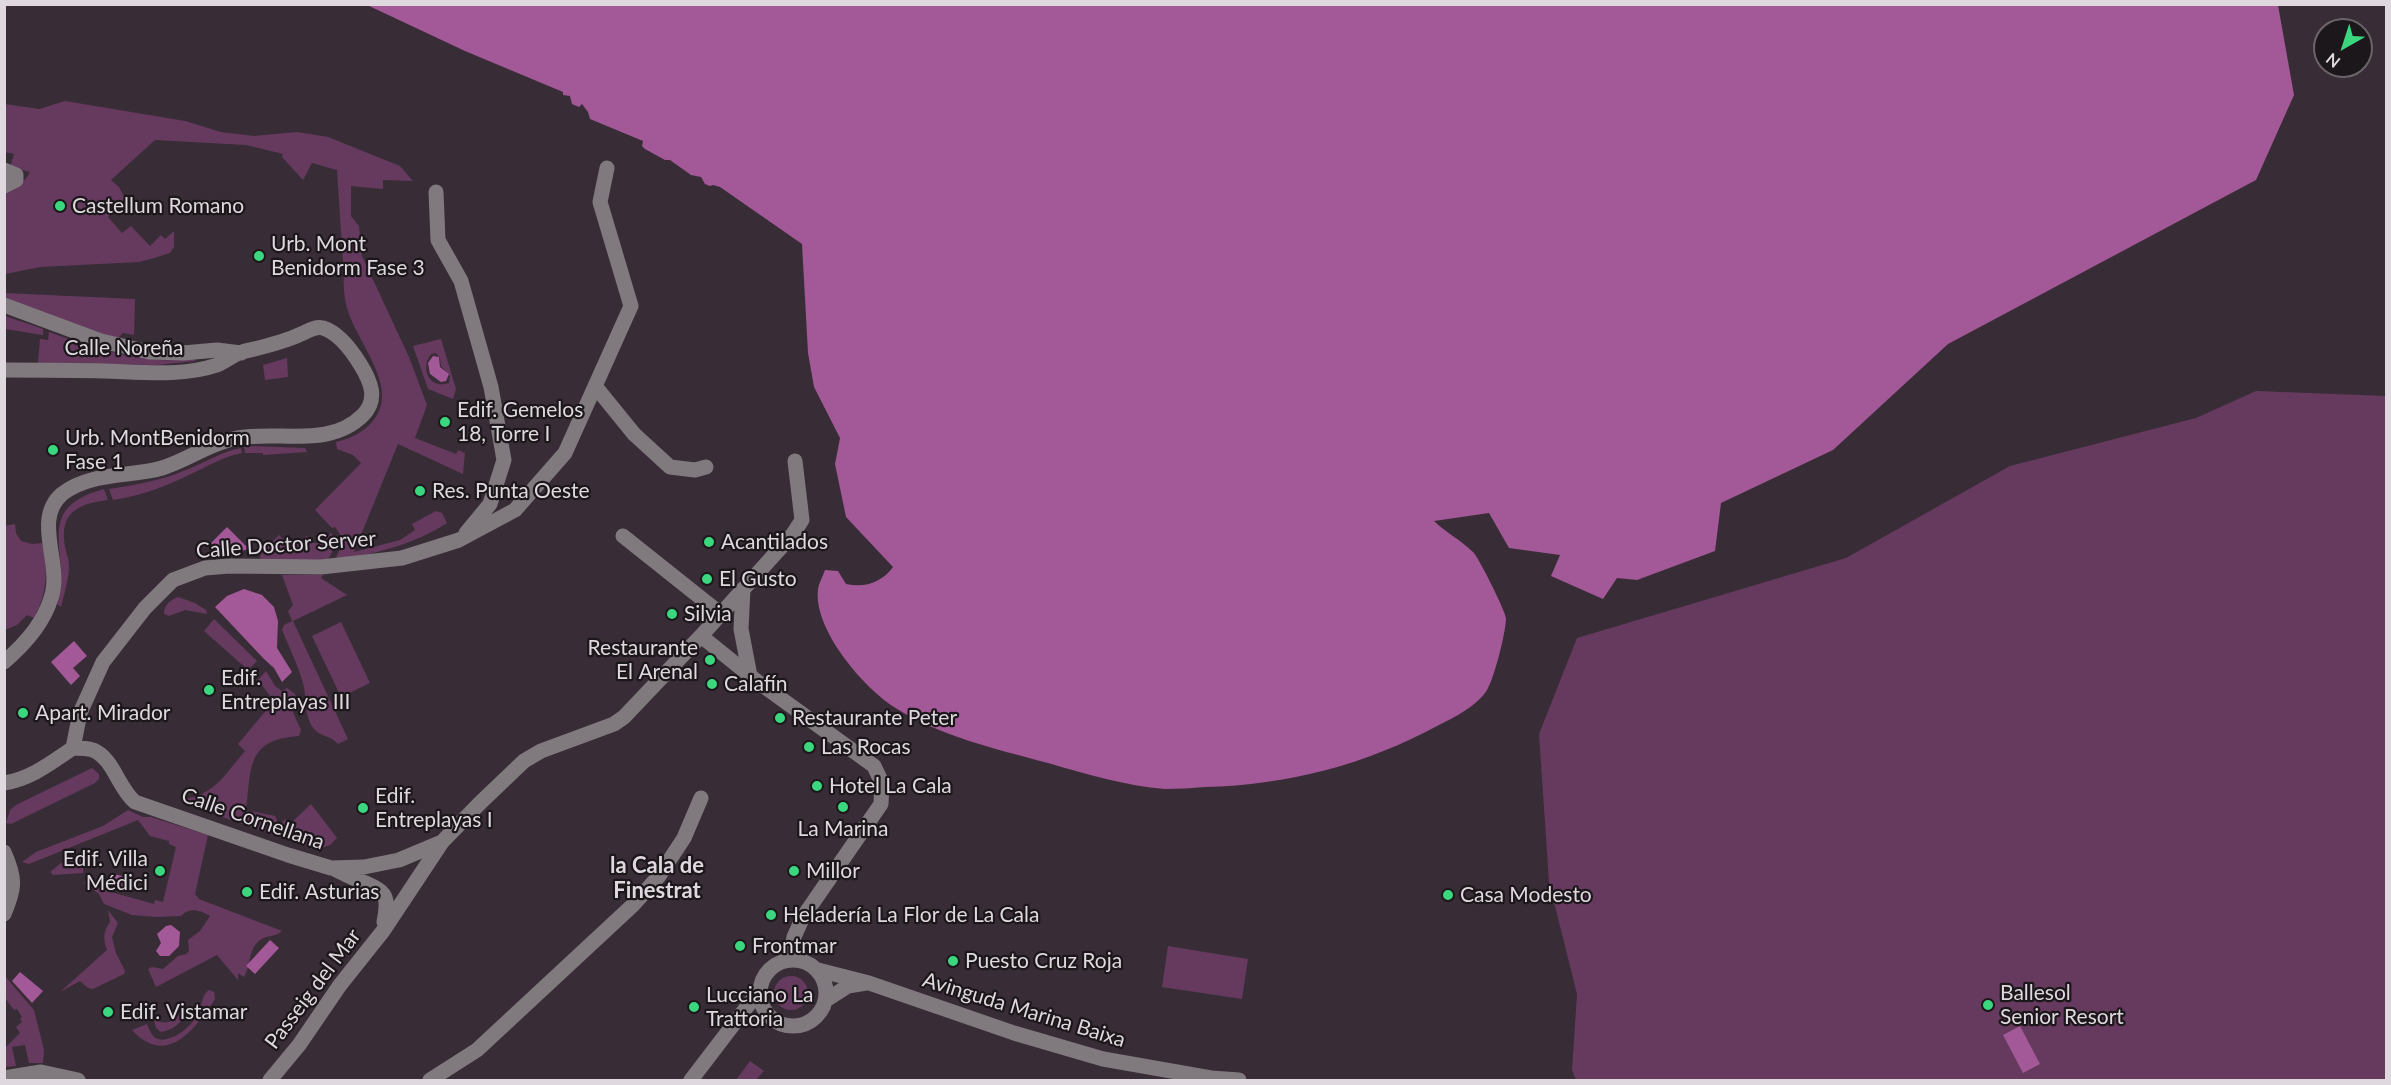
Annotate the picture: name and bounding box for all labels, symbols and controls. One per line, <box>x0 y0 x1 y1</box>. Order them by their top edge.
north arrow <box>2313 18 2373 78</box>
text: N <box>2322 50 2343 72</box>
place label: Castellum Romano <box>72 193 244 219</box>
marker: Castellum Romano <box>53 199 67 213</box>
place label: Urb. Mont Benidorm Fase 3 <box>271 231 425 281</box>
marker: Urb. Mont Benidorm Fase 3 <box>252 249 266 263</box>
street label: Calle Noreña <box>65 335 183 361</box>
place label: Edif. Gemelos 18, Torre I <box>457 397 583 447</box>
marker: Edif. Gemelos 18, Torre I <box>438 415 452 429</box>
place label: Urb. MontBenidorm Fase 1 <box>65 425 250 475</box>
marker: Urb. MontBenidorm Fase 1 <box>46 443 60 457</box>
place label: Res. Punta Oeste <box>432 478 590 504</box>
marker: Res. Punta Oeste <box>413 484 427 498</box>
street label: Calle Doctor Server <box>195 526 377 564</box>
place label: Acantilados <box>721 529 828 555</box>
marker: Acantilados <box>702 535 716 549</box>
place label: El Gusto <box>719 566 797 592</box>
marker: El Gusto <box>700 572 714 586</box>
place label: Silvia <box>684 601 732 627</box>
marker: Silvia <box>665 607 679 621</box>
place label: Restaurante El Arenal <box>588 635 698 685</box>
marker: Restaurante El Arenal <box>703 653 717 667</box>
place label: Edif. Entreplayas III <box>221 665 350 715</box>
place label: Calafín <box>724 671 787 697</box>
marker: Calafín <box>705 677 719 691</box>
marker: Edif. Entreplayas III <box>202 683 216 697</box>
place label: Apart. Mirador <box>35 700 170 726</box>
place label: Restaurante Peter <box>792 705 957 731</box>
marker: Apart. Mirador <box>16 706 30 720</box>
marker: Restaurante Peter <box>773 711 787 725</box>
place label: Las Rocas <box>821 734 911 760</box>
marker: Las Rocas <box>802 740 816 754</box>
place label: Hotel La Cala <box>829 773 952 799</box>
marker: Hotel La Cala <box>810 779 824 793</box>
street label: Calle Cornellana <box>178 783 328 855</box>
place label: Edif. Entreplayas I <box>375 783 493 833</box>
marker: La Marina <box>836 800 850 814</box>
marker: Edif. Entreplayas I <box>356 801 370 815</box>
place label: La Marina <box>797 816 889 842</box>
place label: Edif. Villa Médici <box>63 846 148 896</box>
district label: la Cala de Finestrat <box>610 853 704 904</box>
place label: Millor <box>806 858 860 884</box>
marker: Edif. Villa Médici <box>153 864 167 878</box>
marker: Millor <box>787 864 801 878</box>
place label: Edif. Asturias <box>259 879 379 905</box>
place label: Casa Modesto <box>1460 882 1592 908</box>
marker: Edif. Asturias <box>240 885 254 899</box>
marker: Casa Modesto <box>1441 888 1455 902</box>
place label: Heladería La Flor de La Cala <box>783 902 1039 928</box>
marker: Heladería La Flor de La Cala <box>764 908 778 922</box>
street label: Passeig del Mar <box>260 924 366 1054</box>
place label: Frontmar <box>752 933 837 959</box>
marker: Frontmar <box>733 939 747 953</box>
place label: Puesto Cruz Roja <box>965 948 1122 974</box>
marker: Puesto Cruz Roja <box>946 954 960 968</box>
street label: Avinguda Marina Baixa <box>920 967 1128 1053</box>
place label: Ballesol Senior Resort <box>2000 980 2124 1030</box>
place label: Lucciano La Trattoria <box>706 982 813 1032</box>
marker: Ballesol Senior Resort <box>1981 998 1995 1012</box>
place label: Edif. Vistamar <box>120 999 247 1025</box>
marker: Lucciano La Trattoria <box>687 1000 701 1014</box>
marker: Edif. Vistamar <box>101 1005 115 1019</box>

